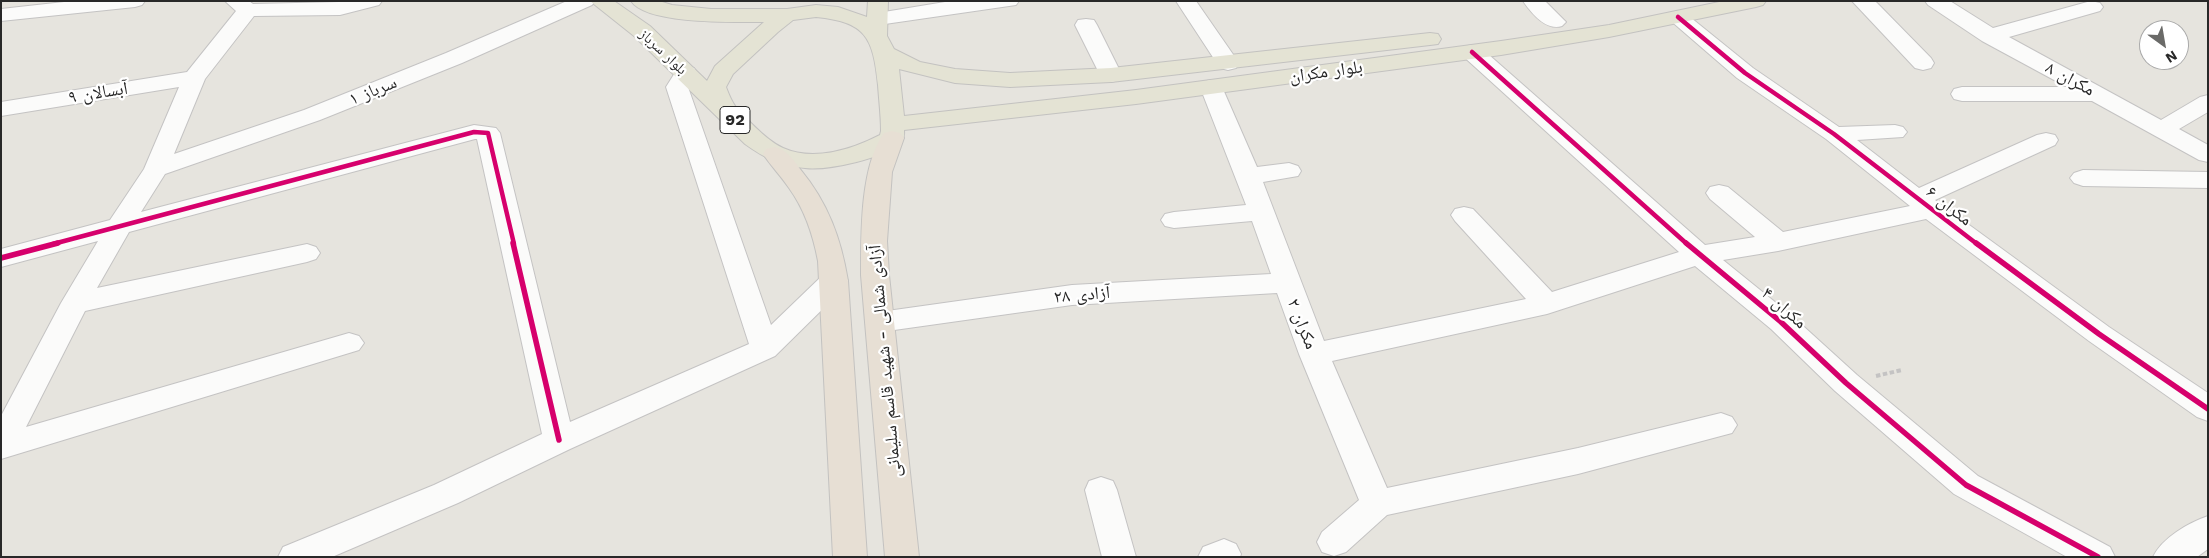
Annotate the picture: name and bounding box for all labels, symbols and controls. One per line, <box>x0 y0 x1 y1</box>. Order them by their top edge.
north arrow <box>2139 20 2189 70</box>
street label: بلوار سرباز <box>635 25 691 79</box>
text: N <box>2163 47 2180 66</box>
street label: بلوار مکران <box>1288 56 1364 88</box>
street label: مکران ۸ <box>2042 57 2098 101</box>
street label: سرباز ۱ <box>346 72 400 110</box>
street label: آبسالان ۹ <box>67 78 129 108</box>
road number: 92 <box>720 106 750 134</box>
street label: مکران ۶ <box>1922 181 1976 231</box>
street label: آزادی شمالی - شهید قاسم سلیمانی <box>864 244 906 478</box>
street label: آزادی ۲۸ <box>1053 282 1111 308</box>
street label: مکران ۴ <box>1757 283 1811 333</box>
street label: مکران ۲ <box>1282 295 1322 353</box>

